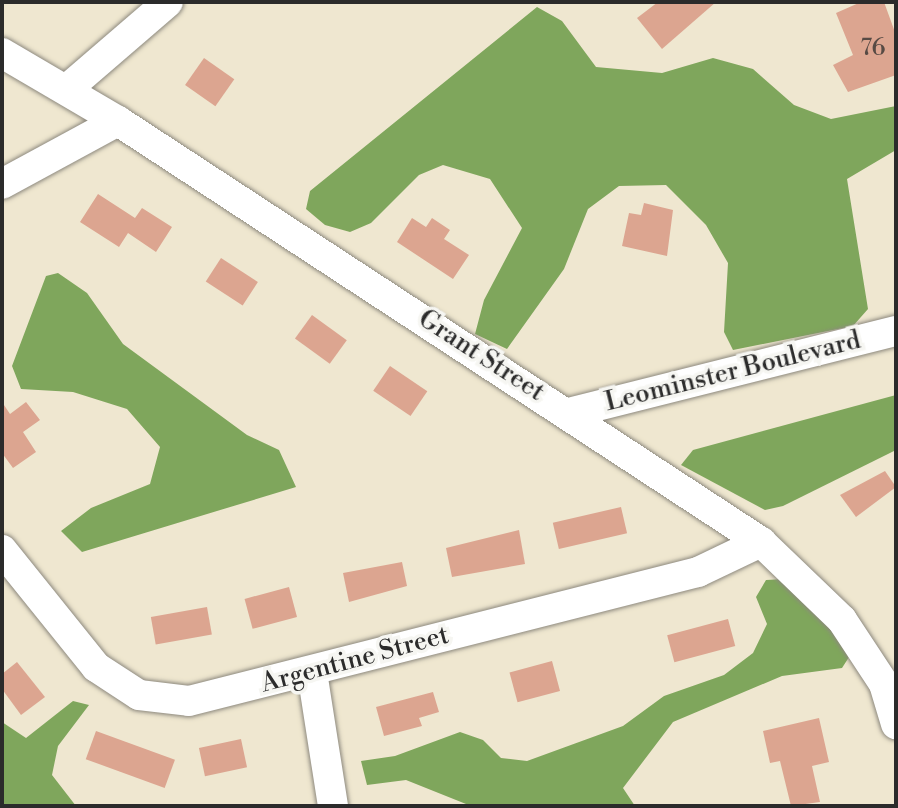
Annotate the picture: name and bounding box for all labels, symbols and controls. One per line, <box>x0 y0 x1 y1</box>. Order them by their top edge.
house number: 76 <box>861 34 885 62</box>
street label: Grant Street <box>412 304 550 408</box>
street label: Leominster Boulevard <box>602 325 864 419</box>
street label: Argentine Street <box>258 620 452 700</box>

